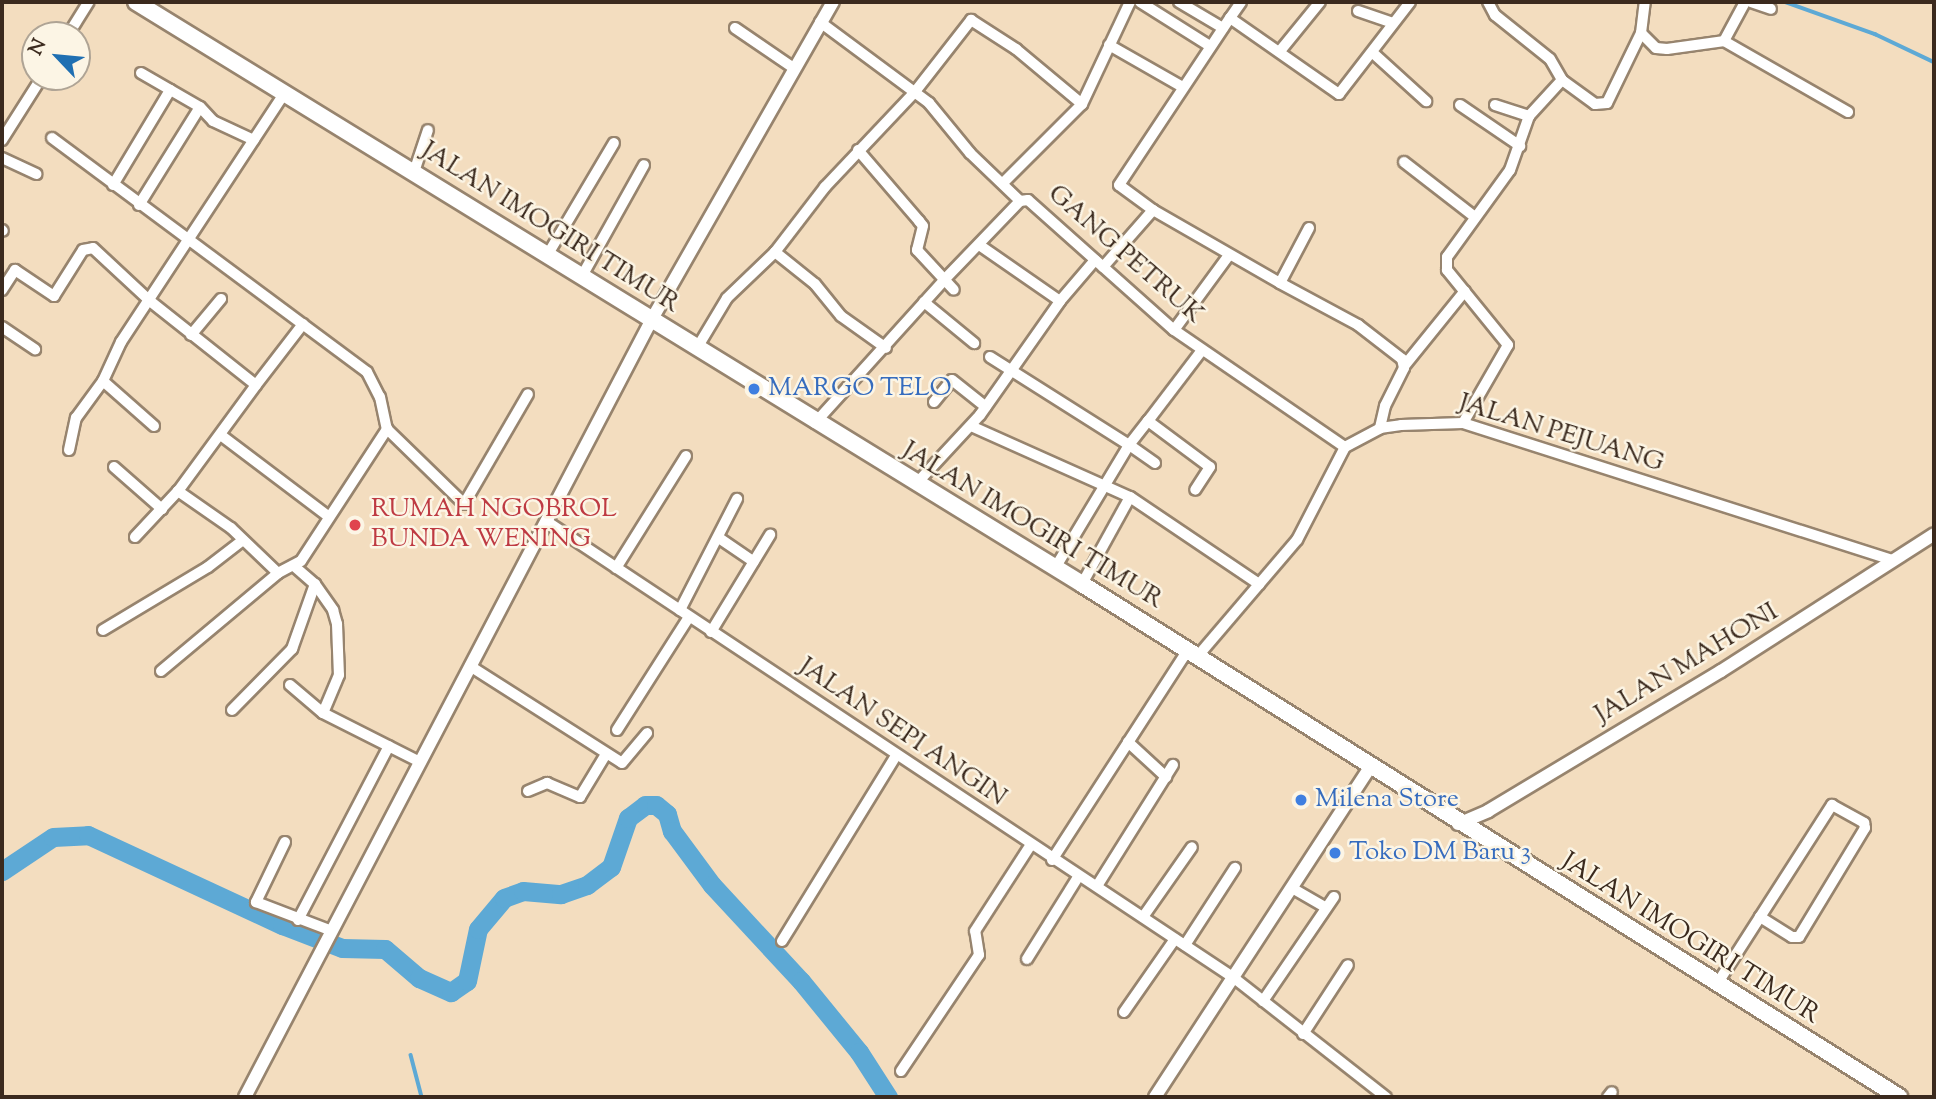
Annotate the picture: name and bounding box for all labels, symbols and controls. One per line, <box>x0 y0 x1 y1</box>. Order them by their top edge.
north arrow <box>21 21 91 91</box>
text: N <box>23 35 54 60</box>
street label: JALAN IMOGIRI TIMUR <box>415 136 685 320</box>
street label: GANG PETRUK <box>1041 179 1209 331</box>
place label: MARGO TELO <box>768 373 952 405</box>
marker: MARGO TELO <box>746 381 762 397</box>
street label: JALAN PEJUANG <box>1455 388 1667 480</box>
street label: JALAN IMOGIRI TIMUR <box>896 436 1168 616</box>
place label: RUMAH NGOBROL BUNDA WENING <box>371 494 617 556</box>
marker: RUMAH NGOBROL BUNDA WENING <box>345 515 365 535</box>
street label: JALAN MAHONI <box>1590 597 1784 731</box>
street label: JALAN SEPI ANGIN <box>792 652 1012 814</box>
place label: Milena Store <box>1315 784 1459 816</box>
marker: Milena Store <box>1293 792 1309 808</box>
place label: Toko DM Baru 3 <box>1349 837 1531 869</box>
marker: Toko DM Baru 3 <box>1327 845 1343 861</box>
street label: JALAN IMOGIRI TIMUR <box>1555 847 1825 1031</box>

